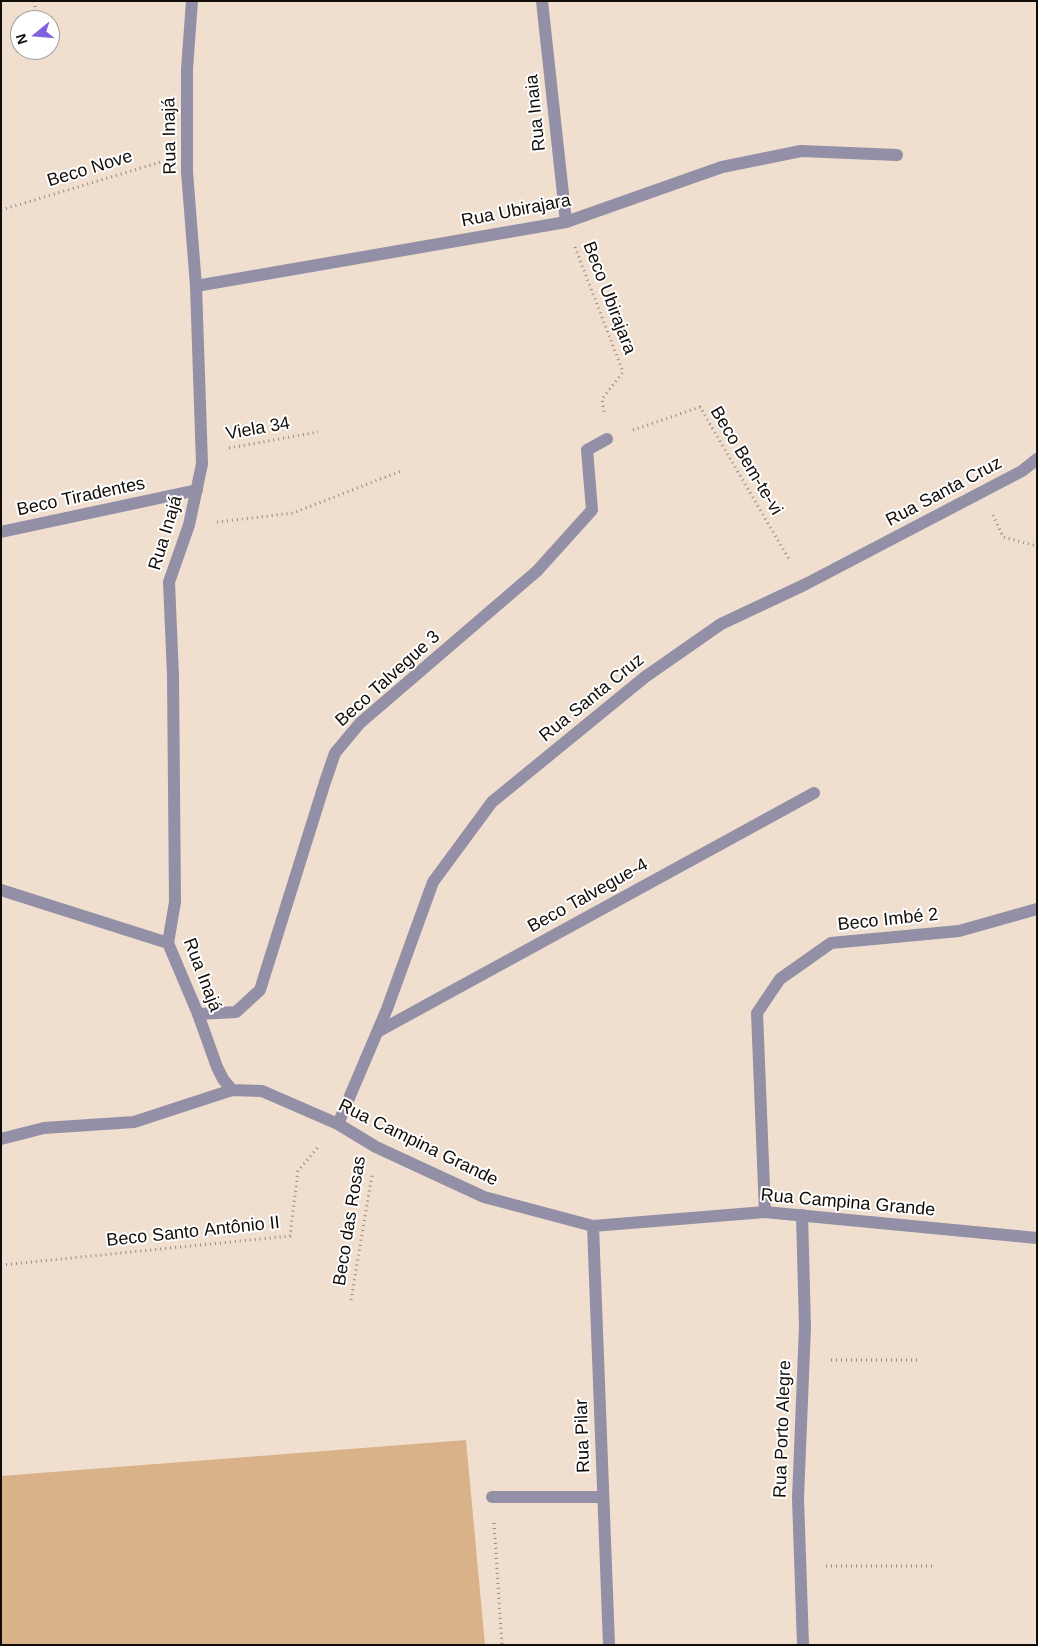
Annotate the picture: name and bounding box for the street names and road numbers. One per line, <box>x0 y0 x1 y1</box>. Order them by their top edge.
street label: Rua Inaia <box>521 74 551 152</box>
street label: Rua Inajá <box>159 97 181 175</box>
street label: Beco Nove <box>45 146 135 192</box>
street label: Rua Ubirajara <box>459 190 573 232</box>
street label: Beco Ubirajara <box>578 239 640 357</box>
street label: Beco Bem-te-vi <box>705 403 787 519</box>
street label: Viela 34 <box>224 413 292 445</box>
street label: Rua Santa Cruz <box>882 452 1006 532</box>
street label: Beco Tiradentes <box>15 473 147 521</box>
street label: Rua Inajá <box>144 493 188 573</box>
street label: Beco Talvegue 3 <box>331 626 445 732</box>
street label: Rua Santa Cruz <box>535 649 649 747</box>
street label: Beco Talvegue-4 <box>524 854 652 938</box>
street label: Beco Imbé 2 <box>837 904 939 936</box>
street label: Rua Inajá <box>178 935 226 1015</box>
street label: Rua Campina Grande <box>335 1095 501 1191</box>
street label: Beco das Rosas <box>329 1155 371 1287</box>
street label: Rua Campina Grande <box>760 1185 936 1221</box>
street label: Beco Santo Antônio II <box>105 1212 281 1252</box>
street label: Rua Porto Alegre <box>770 1360 796 1498</box>
street label: Rua Pilar <box>571 1399 595 1473</box>

